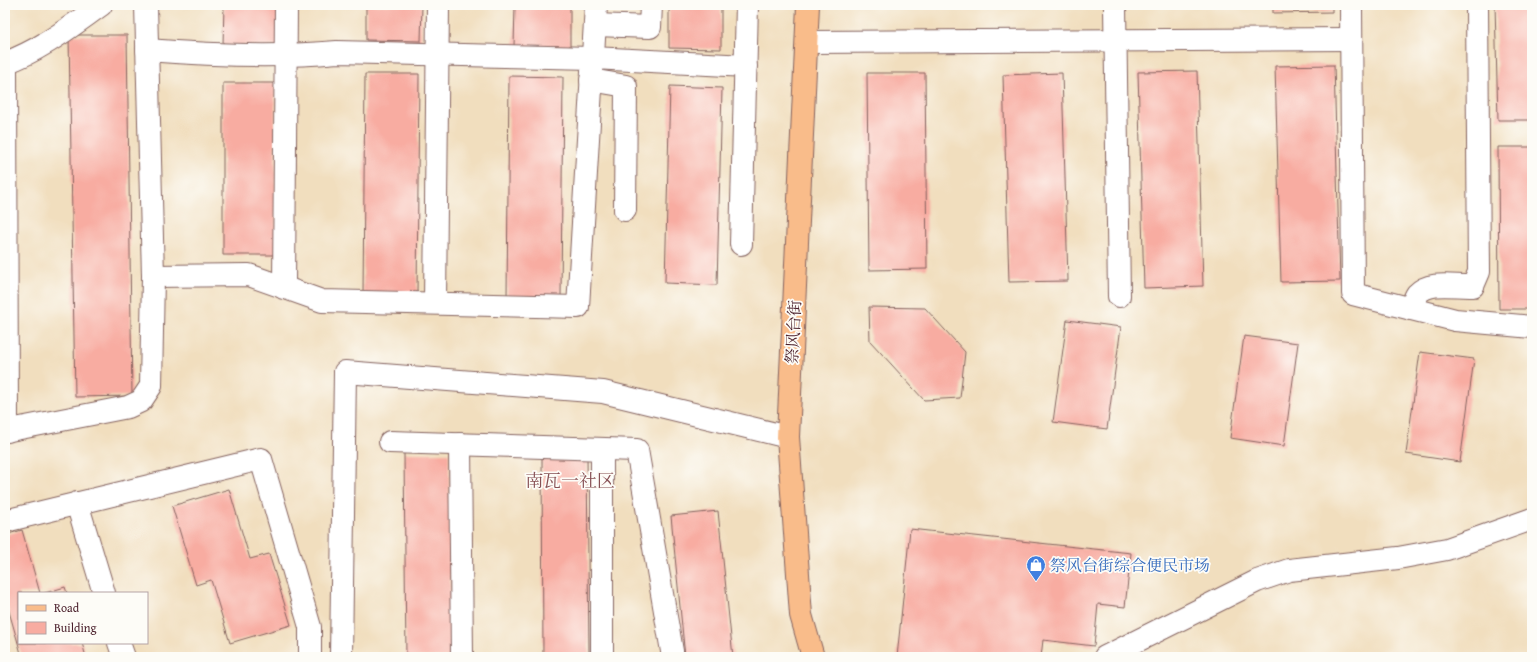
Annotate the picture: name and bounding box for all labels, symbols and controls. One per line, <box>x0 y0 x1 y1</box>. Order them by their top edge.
street label: 祭风台街 <box>779 299 807 365</box>
district label: 南瓦一社区 <box>525 467 615 494</box>
place label: 祭风台街综合便民市场 <box>1050 553 1210 577</box>
shop icon: 祭风台街综合便民市场 <box>1025 554 1047 582</box>
legend <box>18 592 148 644</box>
text: Road <box>54 599 80 616</box>
text: Building <box>54 619 97 636</box>

